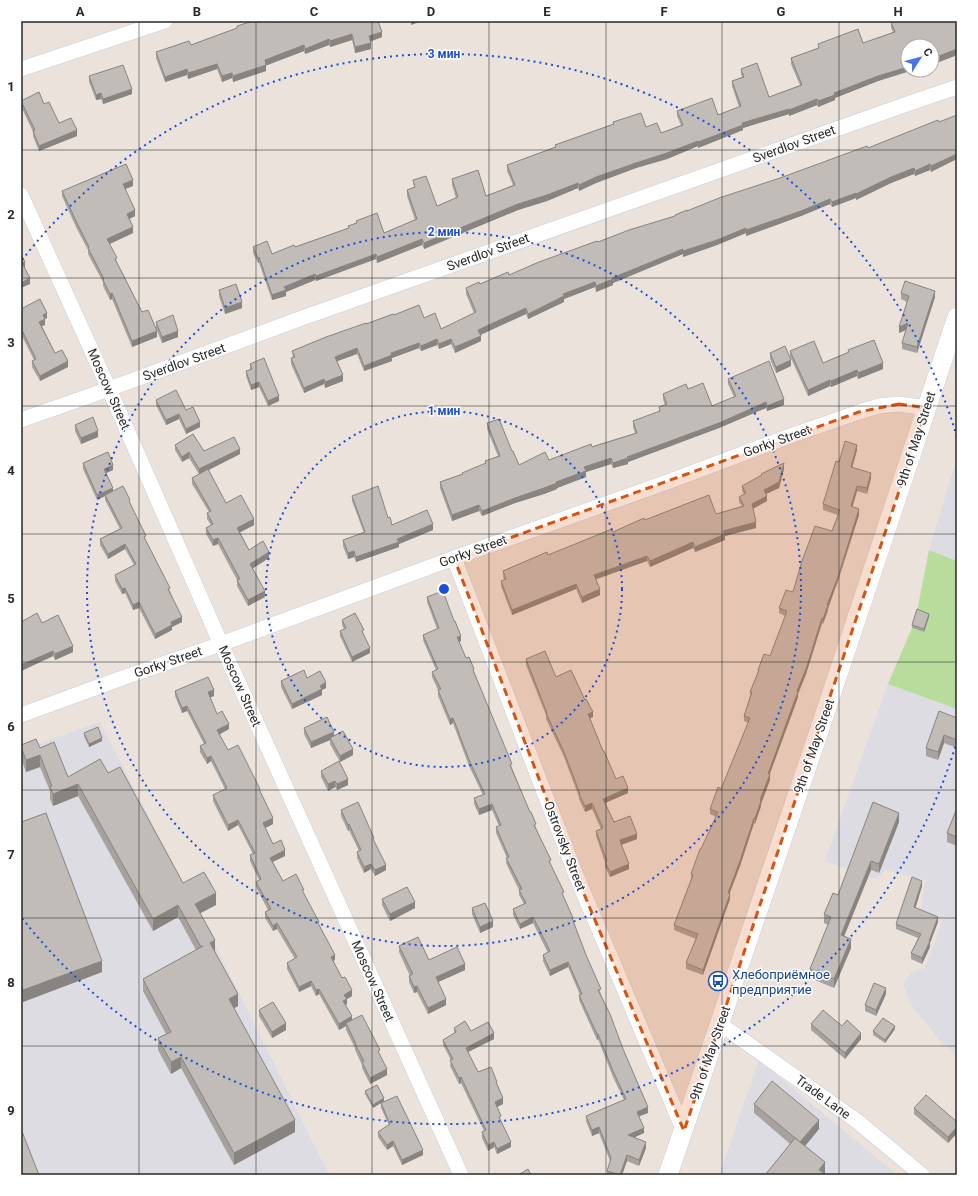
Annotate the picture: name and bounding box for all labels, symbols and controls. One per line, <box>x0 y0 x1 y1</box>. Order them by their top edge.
text: A <box>76 4 85 19</box>
text: B <box>193 4 201 19</box>
text: C <box>310 4 319 19</box>
text: D <box>427 4 435 19</box>
text: E <box>543 4 551 19</box>
text: F <box>660 4 668 19</box>
text: G <box>777 4 786 19</box>
text: H <box>893 4 903 19</box>
north arrow <box>900 38 940 78</box>
text: С <box>920 46 935 59</box>
text: 3 мин <box>428 47 460 61</box>
text: 1 <box>7 79 15 94</box>
street label: Sverdlov Street <box>751 122 837 166</box>
text: 2 <box>7 207 15 222</box>
text: 2 мин <box>428 225 460 239</box>
street label: Sverdlov Street <box>445 230 531 274</box>
text: 3 <box>7 335 15 350</box>
street label: Sverdlov Street <box>141 340 227 384</box>
street label: Moscow Street <box>84 346 134 432</box>
street label: 9th of May Street <box>894 390 938 488</box>
text: 1 мин <box>428 404 460 418</box>
street label: Gorky Street <box>741 422 813 460</box>
text: 4 <box>7 463 15 478</box>
street label: Gorky Street <box>437 532 509 570</box>
centre of rings <box>437 582 451 596</box>
text: 5 <box>7 591 15 606</box>
street label: Gorky Street <box>132 643 204 681</box>
street label: Moscow Street <box>215 643 265 729</box>
street label: 9th of May Street <box>791 697 837 795</box>
text: 6 <box>7 719 15 734</box>
street label: Ostrovsky Street <box>541 799 589 893</box>
text: 7 <box>7 847 15 862</box>
street label: Moscow Street <box>348 938 398 1024</box>
place label: Хлебоприёмное предприятие <box>732 967 830 997</box>
bus stop icon: Хлебоприёмное предприятие <box>707 970 729 992</box>
text: 8 <box>7 975 15 990</box>
street label: 9th of May Street <box>687 1004 733 1102</box>
street label: Trade Lane <box>793 1072 853 1122</box>
text: 9 <box>7 1103 15 1118</box>

